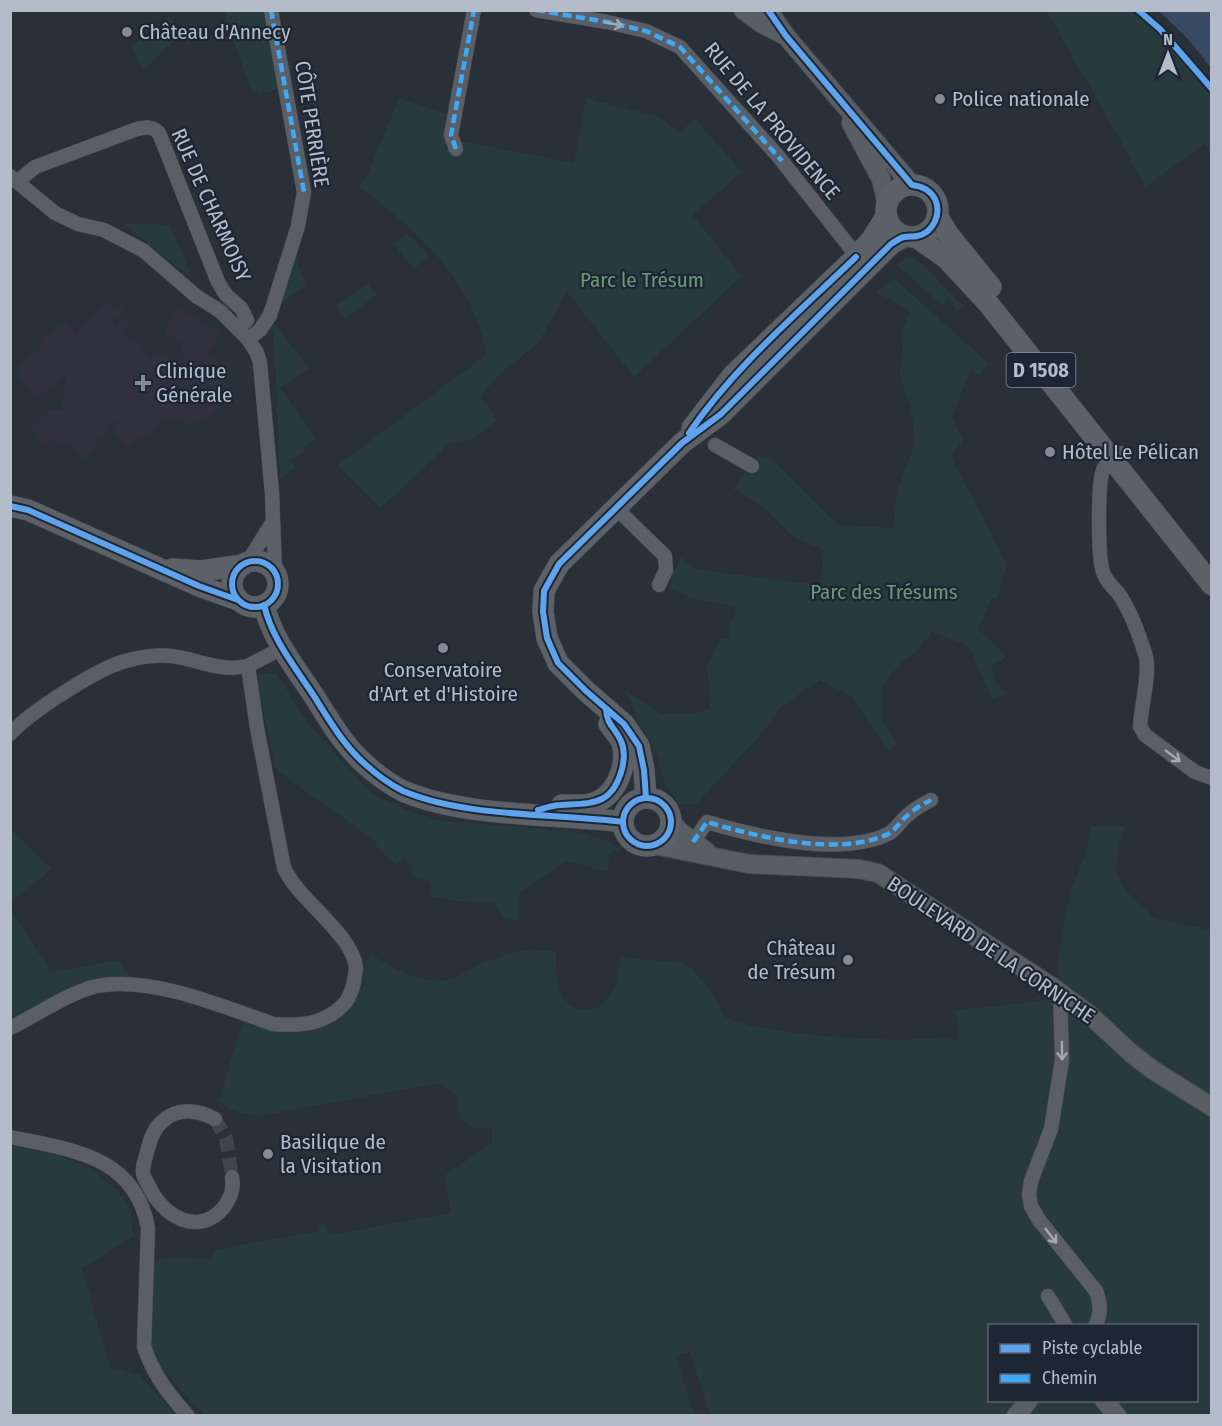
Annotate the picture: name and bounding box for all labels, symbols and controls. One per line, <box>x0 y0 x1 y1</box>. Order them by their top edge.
one-way arrow <box>605 18 624 30</box>
place label: Château d'Annecy <box>139 19 291 45</box>
north arrow <box>1138 24 1198 84</box>
marker: Château d'Annecy <box>120 25 134 39</box>
text: N <box>1163 30 1173 49</box>
street label: RUE DE LA PROVIDENCE <box>699 37 846 205</box>
street label: CÔTE PERRIÈRE <box>289 59 335 189</box>
place label: Police nationale <box>952 86 1090 112</box>
marker: Police nationale <box>933 92 947 106</box>
street label: RUE DE CHARMOISY <box>166 124 257 286</box>
park label: Parc le Trésum <box>580 267 704 293</box>
road number: D 1508 <box>1006 353 1076 387</box>
place label: Clinique Générale <box>156 358 232 408</box>
marker: Clinique Générale <box>134 374 152 392</box>
place label: Hôtel Le Pélican <box>1062 439 1199 465</box>
marker: Hôtel Le Pélican <box>1043 445 1057 459</box>
park label: Parc des Trésums <box>810 579 958 605</box>
marker: Conservatoire d'Art et d'Histoire <box>436 641 450 655</box>
place label: Conservatoire d'Art et d'Histoire <box>368 657 518 707</box>
one-way arrow <box>1165 749 1181 762</box>
street label: BOULEVARD DE LA CORNICHE <box>882 871 1100 1029</box>
place label: Château de Trésum <box>747 935 836 985</box>
marker: Château de Trésum <box>841 953 855 967</box>
one-way arrow <box>1056 1041 1068 1061</box>
place label: Basilique de la Visitation <box>280 1129 386 1179</box>
marker: Basilique de la Visitation <box>261 1147 275 1161</box>
one-way arrow <box>1044 1227 1057 1243</box>
legend <box>988 1324 1198 1402</box>
text: Piste cyclable <box>1042 1337 1142 1359</box>
text: Chemin <box>1042 1367 1097 1389</box>

